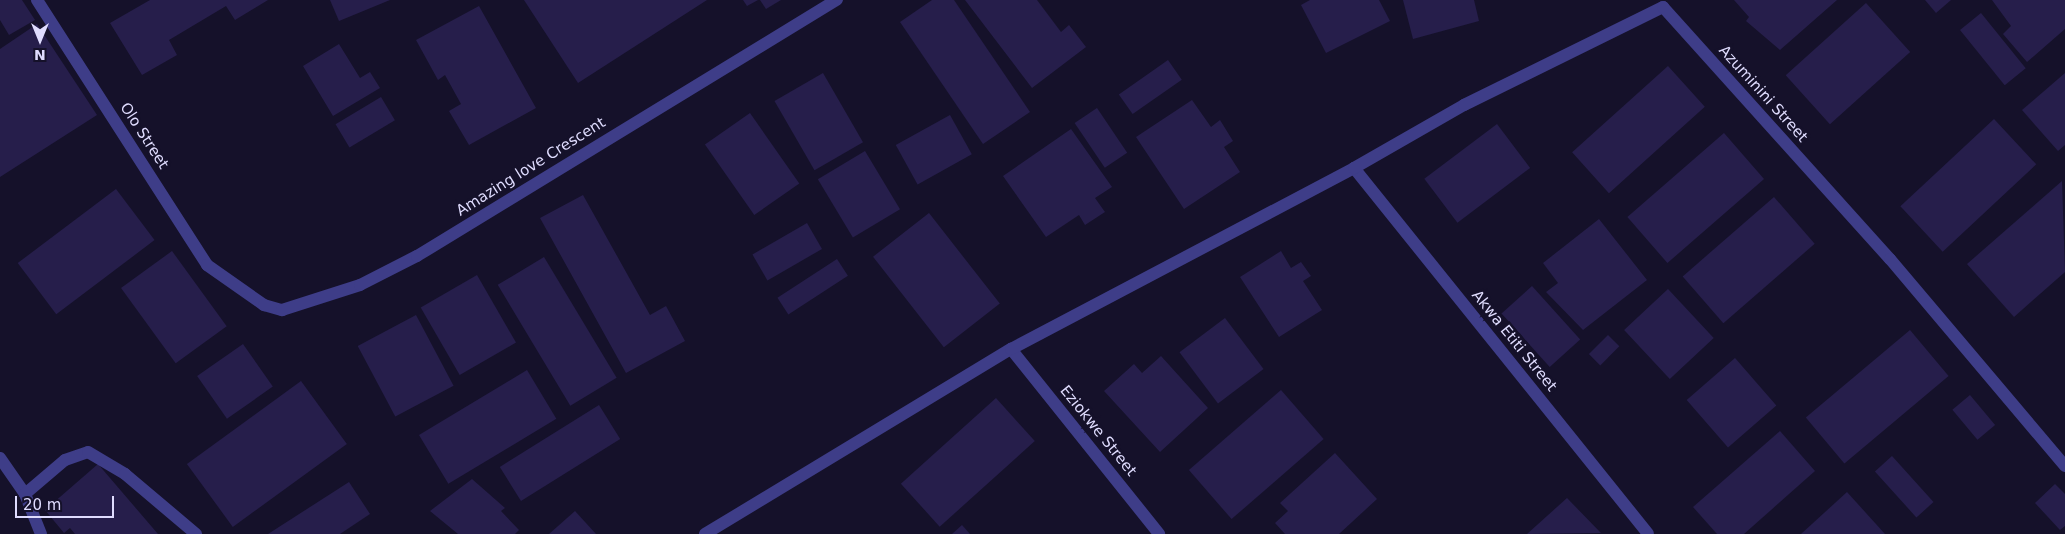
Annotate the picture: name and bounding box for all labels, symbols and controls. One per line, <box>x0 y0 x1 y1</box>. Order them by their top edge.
north arrow <box>15 15 65 65</box>
street label: Azuminini Street <box>1715 42 1811 146</box>
text: N <box>34 47 46 63</box>
street label: Olo Street <box>116 99 172 173</box>
street label: Amazing love Crescent <box>453 114 609 220</box>
street label: Akwa Etiti Street <box>1468 287 1560 395</box>
street label: Eziokwe Street <box>1056 382 1140 480</box>
scale bar <box>18 486 116 518</box>
text: 20 m <box>23 496 61 514</box>

